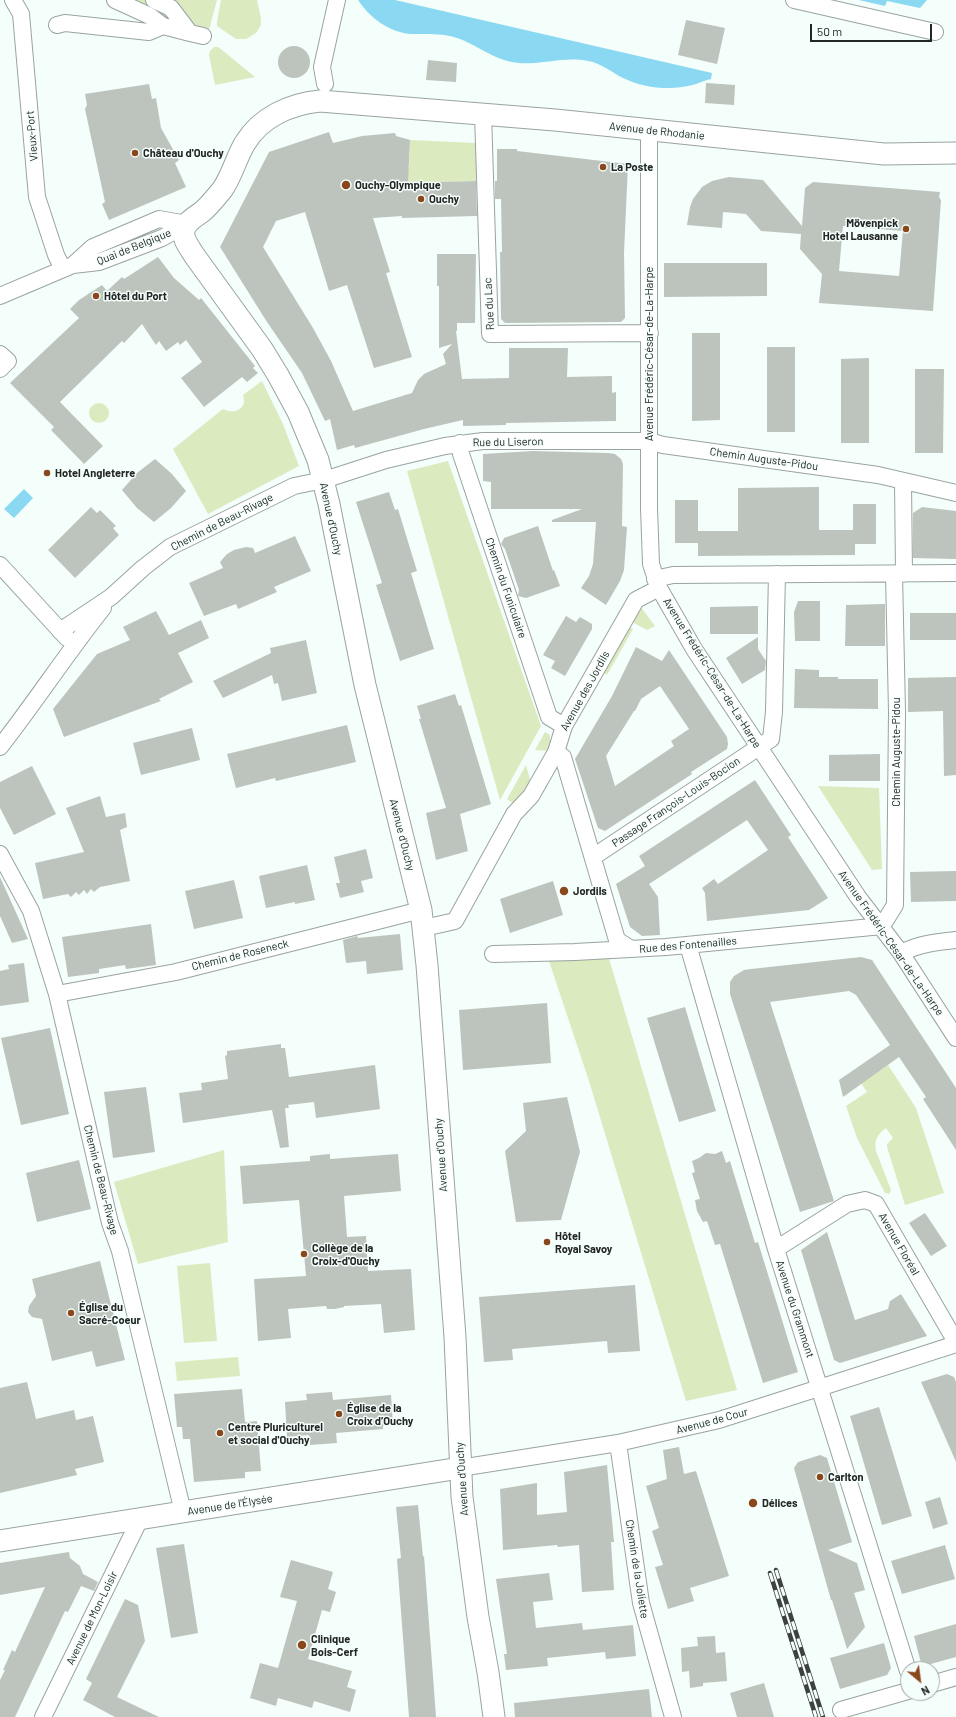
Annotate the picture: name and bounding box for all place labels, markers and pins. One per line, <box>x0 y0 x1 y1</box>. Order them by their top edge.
place label: Château d'Ouchy <box>143 146 224 160</box>
marker: Château d'Ouchy <box>130 148 140 158</box>
place label: La Poste <box>611 160 653 174</box>
marker: La Poste <box>598 162 608 172</box>
place label: Ouchy-Olympique <box>355 178 441 192</box>
marker: Ouchy-Olympique <box>340 179 352 191</box>
place label: Ouchy <box>429 192 459 206</box>
marker: Ouchy <box>416 194 426 204</box>
place label: Mövenpick Hotel Lausanne <box>823 216 898 242</box>
marker: Mövenpick Hotel Lausanne <box>901 224 911 234</box>
place label: Hôtel du Port <box>104 289 167 303</box>
marker: Hôtel du Port <box>91 291 101 301</box>
place label: Hotel Angleterre <box>55 466 135 480</box>
marker: Hotel Angleterre <box>42 468 52 478</box>
place label: Jordils <box>573 884 607 898</box>
marker: Jordils <box>558 885 570 897</box>
place label: Hôtel Royal Savoy <box>555 1229 612 1255</box>
marker: Hôtel Royal Savoy <box>542 1237 552 1247</box>
place label: Collège de la Croix-d'Ouchy <box>312 1241 380 1267</box>
marker: Collège de la Croix-d'Ouchy <box>299 1249 309 1259</box>
place label: Église du Sacré-Coeur <box>79 1300 141 1326</box>
marker: Église du Sacré-Coeur <box>66 1308 76 1318</box>
place label: Église de la Croix d’Ouchy <box>347 1401 413 1427</box>
marker: Église de la Croix d’Ouchy <box>334 1409 344 1419</box>
place label: Centre Pluriculturel et social d'Ouchy <box>228 1420 323 1446</box>
marker: Centre Pluriculturel et social d'Ouchy <box>215 1428 225 1438</box>
place label: Carlton <box>828 1470 864 1484</box>
marker: Carlton <box>815 1472 825 1482</box>
place label: Délices <box>762 1496 798 1510</box>
marker: Délices <box>747 1497 759 1509</box>
place label: Clinique Bois-Cerf <box>311 1632 358 1658</box>
marker: Clinique Bois-Cerf <box>296 1639 308 1651</box>

